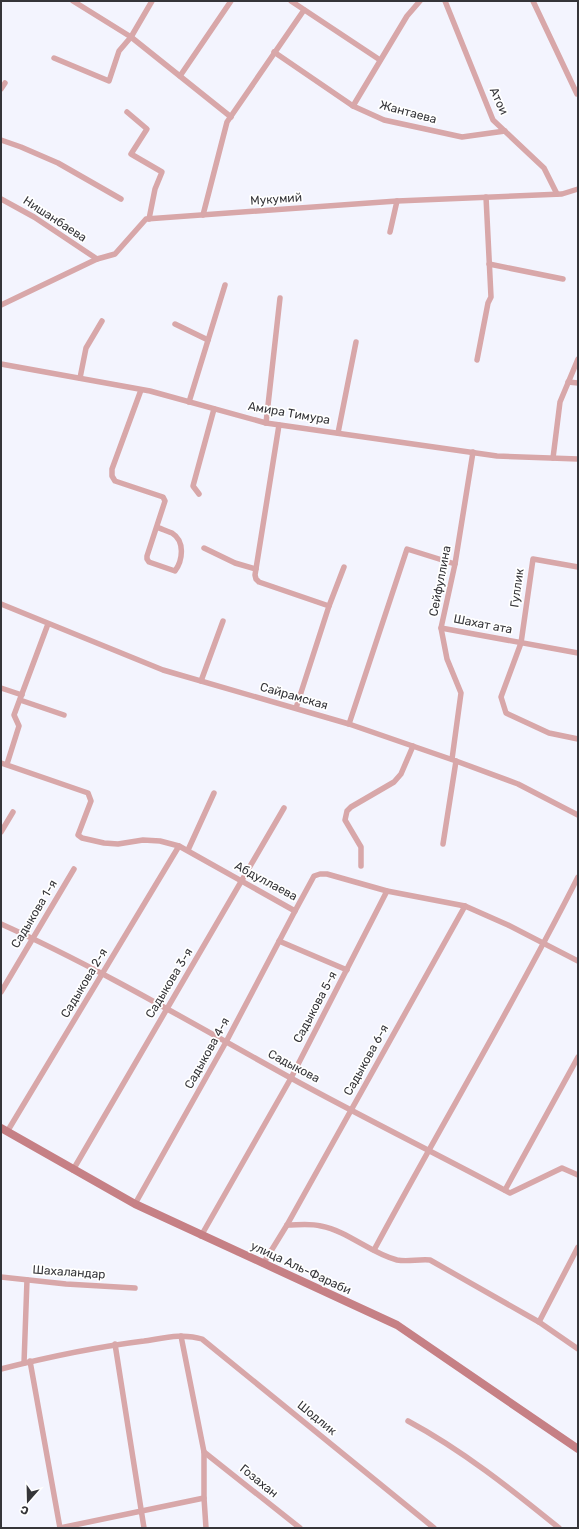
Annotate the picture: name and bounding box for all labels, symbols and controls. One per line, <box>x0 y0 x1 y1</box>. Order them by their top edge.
street label: Атои <box>487 85 511 117</box>
street label: Жантаева <box>378 98 438 126</box>
street label: Мукумий <box>250 190 302 208</box>
street label: Нишанбаева <box>21 193 89 245</box>
street label: Амира Тимура <box>247 399 331 427</box>
street label: Сейфуллина <box>426 544 454 618</box>
street label: Гуллик <box>507 567 527 608</box>
street label: Шахат ата <box>452 611 514 637</box>
street label: Сайрамская <box>258 680 330 712</box>
street label: Абдуллаева <box>232 859 300 903</box>
street label: Садыкова 1-я <box>8 877 60 951</box>
street label: Садыкова 3-я <box>143 945 195 1021</box>
street label: Садыкова 2-я <box>58 946 110 1020</box>
street label: Садыкова 5-я <box>290 969 340 1045</box>
street label: Садыкова 4-я <box>182 1015 232 1091</box>
street label: Садыкова 6-я <box>341 1022 391 1098</box>
street label: Садыкова <box>266 1047 322 1085</box>
street label: улица Аль-Фараби <box>249 1239 353 1297</box>
street label: Шахаландар <box>32 1262 106 1282</box>
street label: Шодлик <box>295 1398 340 1438</box>
street label: Гозахан <box>237 1461 281 1501</box>
north arrow <box>8 1481 48 1521</box>
text: С <box>19 1502 31 1517</box>

